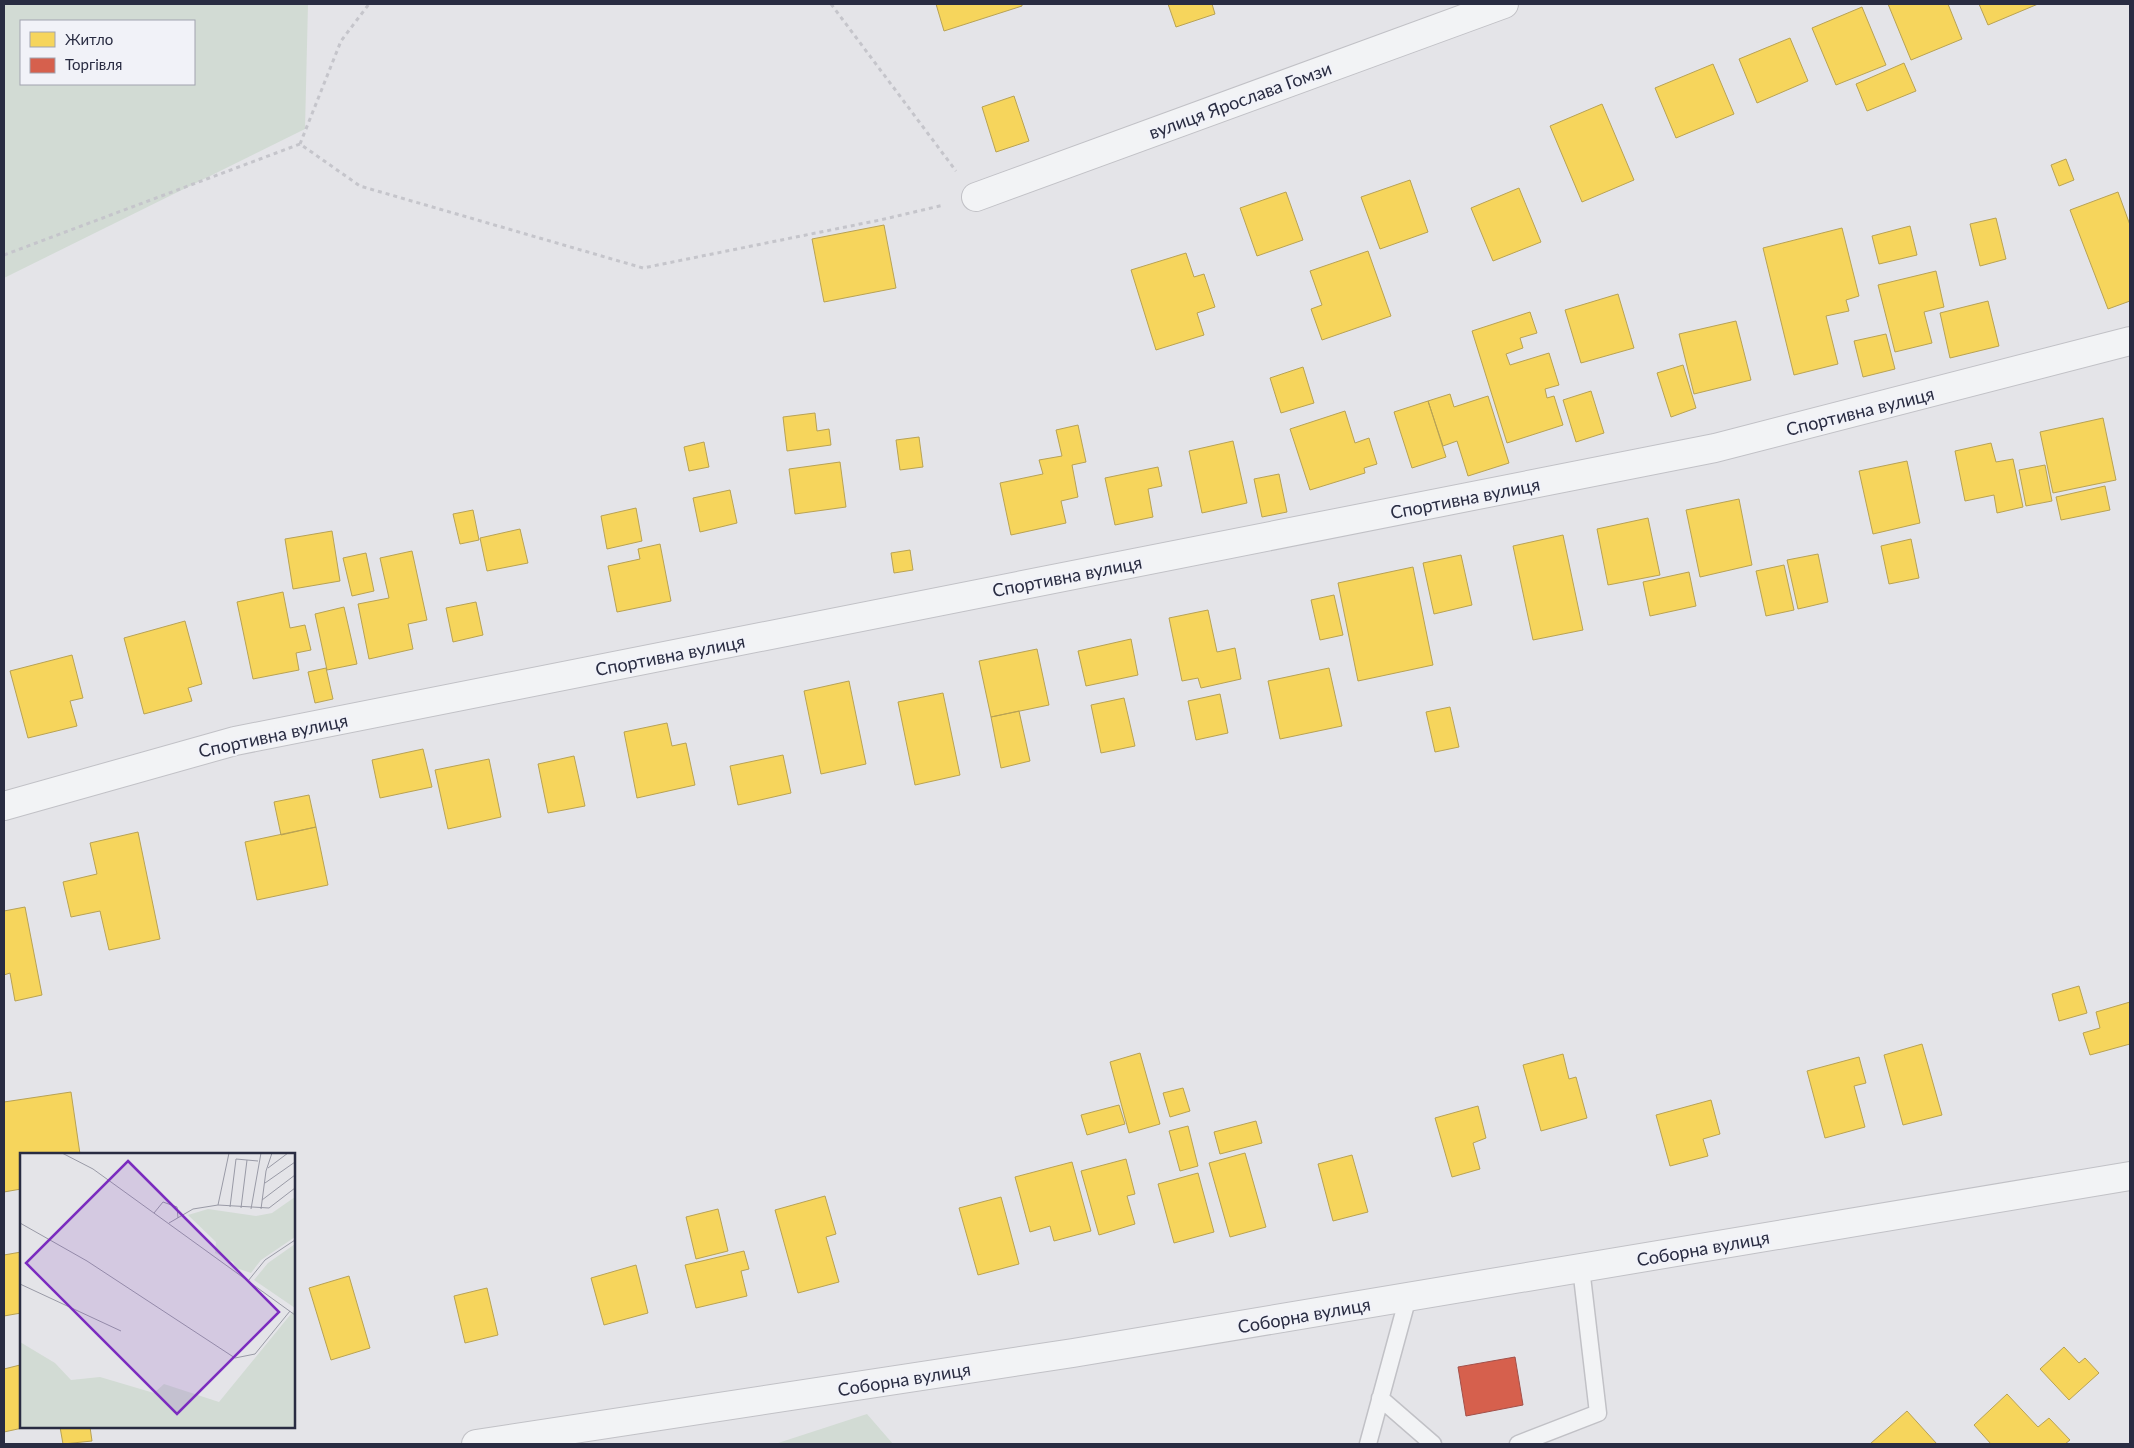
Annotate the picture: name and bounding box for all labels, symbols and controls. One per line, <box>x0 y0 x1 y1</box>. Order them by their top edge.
legend <box>20 20 195 85</box>
text: Житло <box>65 30 113 48</box>
text: Торгівля <box>65 55 122 73</box>
street label: вулиця Ярослава Гомзи <box>1146 57 1334 143</box>
street label: Спортивна вулиця <box>1784 382 1936 440</box>
street label: Спортивна вулиця <box>1388 473 1542 523</box>
street label: Спортивна вулиця <box>990 551 1144 601</box>
street label: Спортивна вулиця <box>593 630 747 680</box>
street label: Спортивна вулиця <box>196 708 350 762</box>
inset map <box>20 1153 295 1428</box>
street label: Соборна вулиця <box>1635 1226 1771 1270</box>
street label: Соборна вулиця <box>1236 1293 1372 1337</box>
street label: Соборна вулиця <box>836 1358 972 1400</box>

